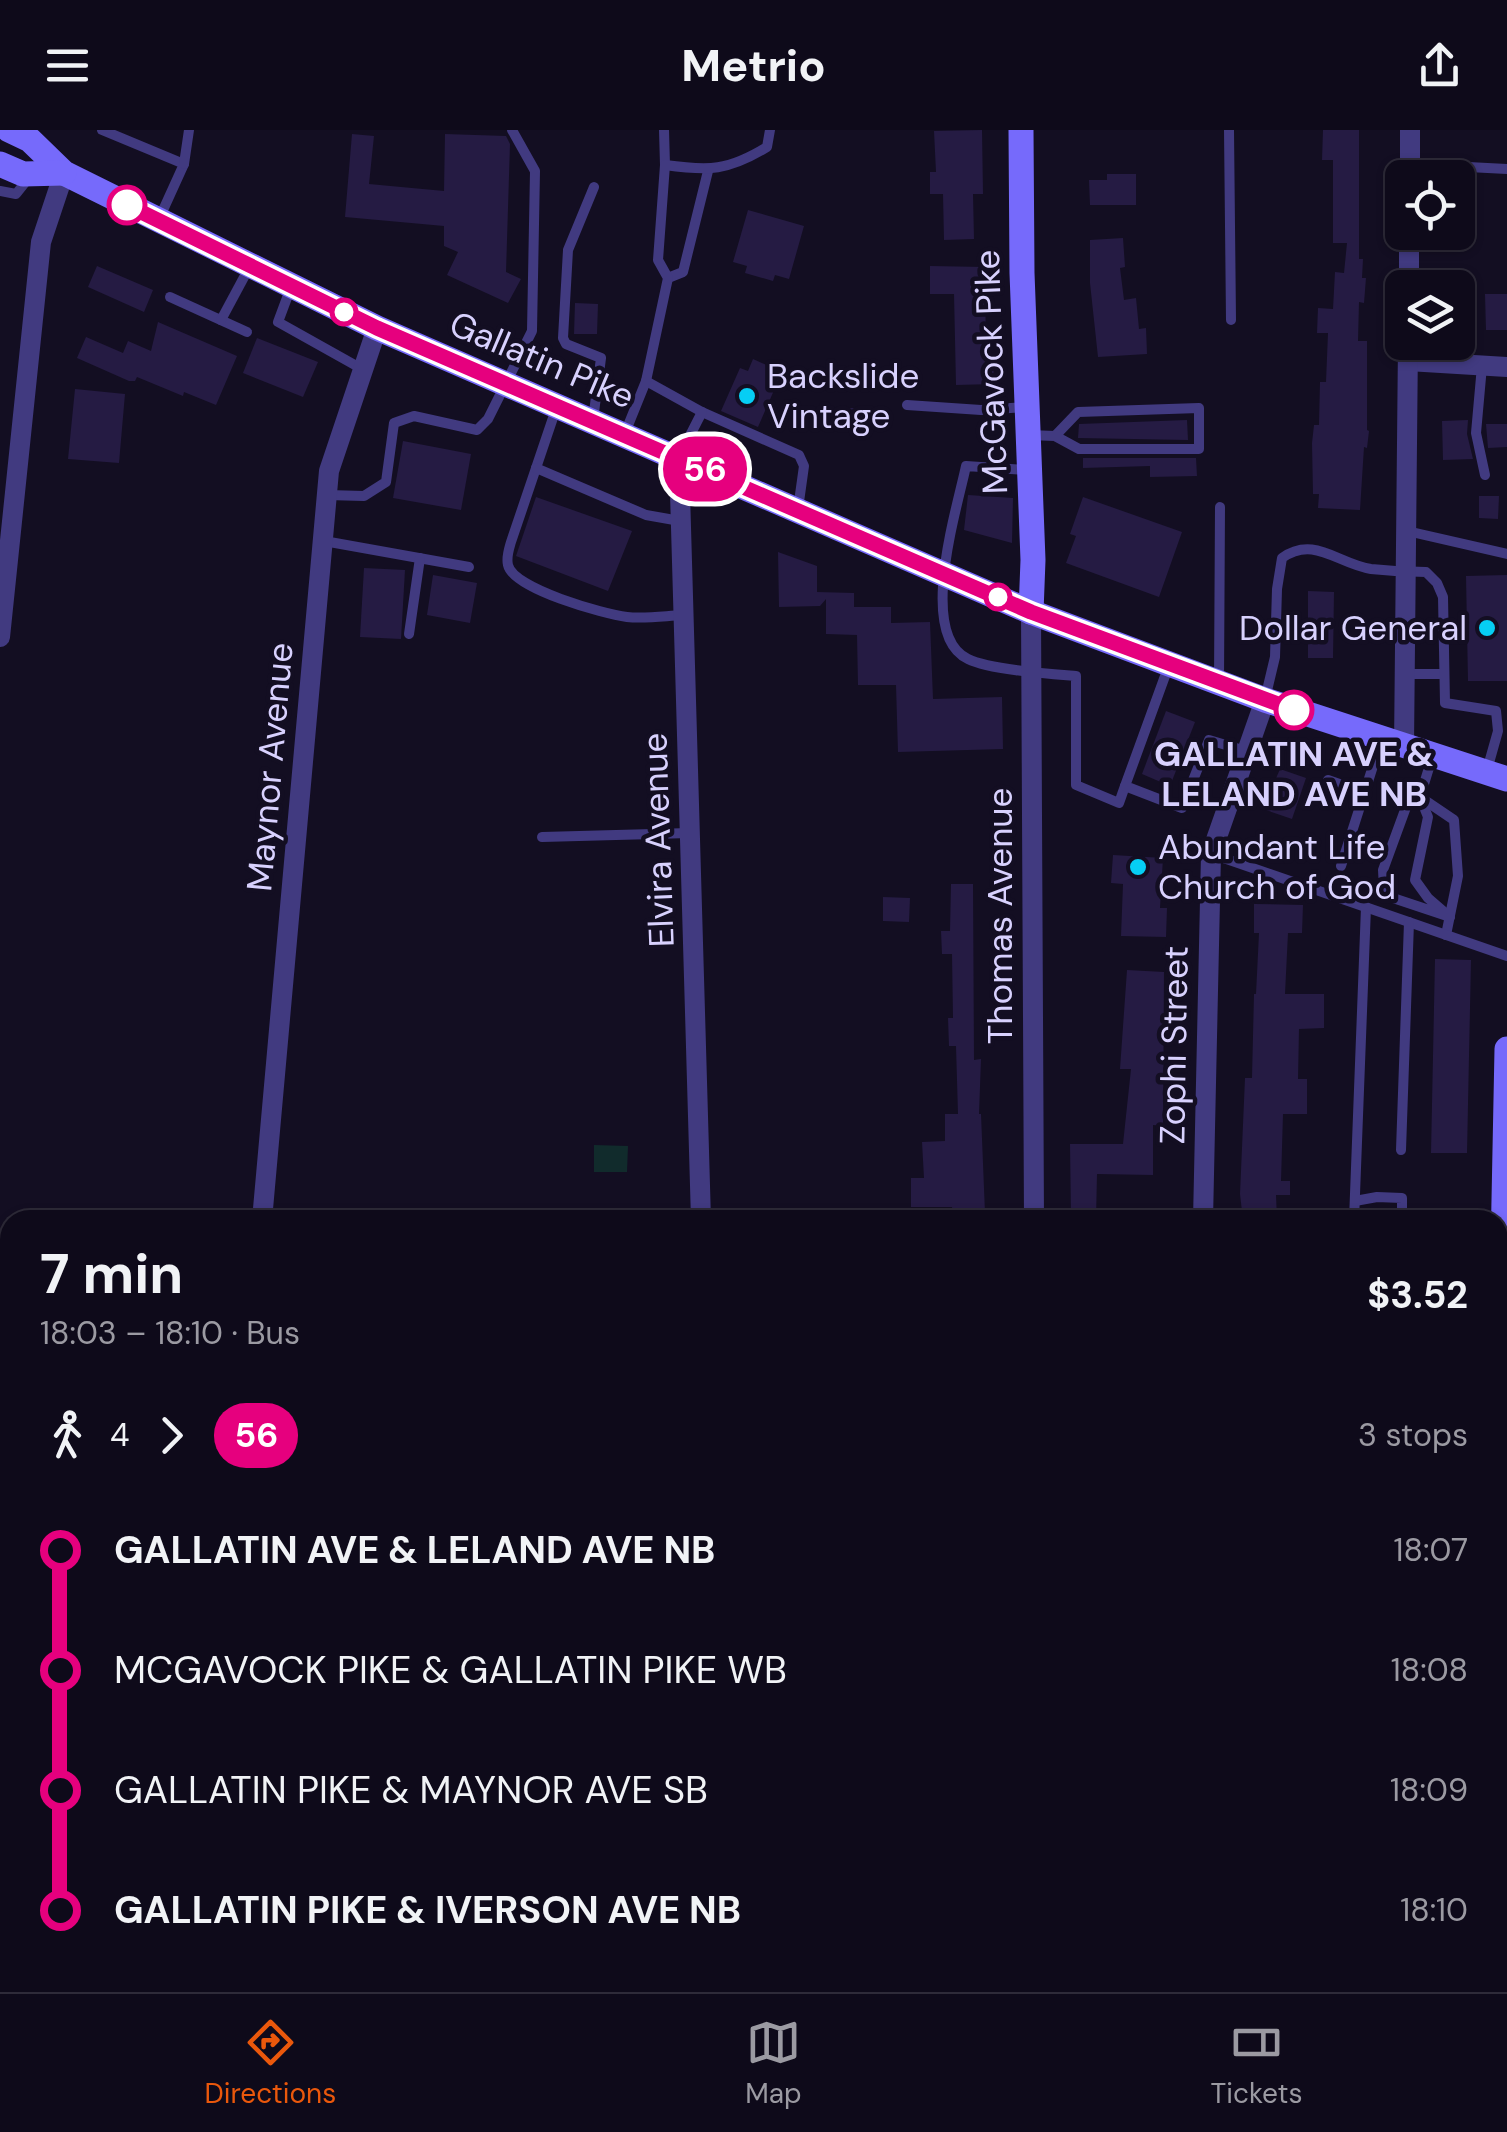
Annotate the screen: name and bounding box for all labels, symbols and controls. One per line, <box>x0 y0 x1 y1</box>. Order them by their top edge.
text: Metrio <box>681 36 826 95</box>
icon: menu <box>40 38 95 93</box>
icon: share <box>1412 38 1467 93</box>
map controls <box>1385 160 1475 360</box>
button: locate <box>1385 160 1475 250</box>
unlabelled marker <box>108 186 146 224</box>
street label: McGavock Pike <box>964 249 1018 495</box>
button: layers <box>1385 270 1475 360</box>
unlabelled marker <box>331 299 357 325</box>
street label: Gallatin Pike <box>443 300 641 420</box>
place label: Backslide Vintage <box>767 353 919 439</box>
marker: Backslide Vintage <box>736 385 758 407</box>
line badge: 56 <box>660 436 750 502</box>
text: 56 <box>683 446 727 492</box>
unlabelled marker <box>985 584 1011 610</box>
place label: Dollar General <box>1239 605 1467 651</box>
marker: Dollar General <box>1476 617 1498 639</box>
street label: Maynor Avenue <box>236 641 304 893</box>
marker: GALLATIN AVE & LELAND AVE NB <box>1275 691 1313 729</box>
place label: GALLATIN AVE & LELAND AVE NB <box>1154 731 1434 817</box>
street label: Elvira Avenue <box>631 732 685 948</box>
street label: Thomas Avenue <box>977 788 1023 1044</box>
place label: Abundant Life Church of God <box>1158 824 1396 910</box>
marker: Abundant Life Church of God <box>1127 856 1149 878</box>
street label: Zophi Street <box>1149 945 1199 1145</box>
text: 7 min <box>40 1238 183 1310</box>
text: $3.52 <box>1367 1270 1468 1320</box>
text: 18:03 – 18:10 · Bus <box>40 1312 300 1354</box>
icon: walk <box>40 1408 95 1463</box>
icon: forward <box>144 1408 199 1463</box>
text: 56 <box>234 1412 278 1458</box>
text: 4 <box>110 1414 129 1456</box>
text: 3 stops <box>1358 1414 1468 1456</box>
text: GALLATIN AVE & LELAND AVE NB <box>114 1525 715 1575</box>
text: 18:07 <box>1394 1529 1468 1571</box>
text: MCGAVOCK PIKE & GALLATIN PIKE WB <box>114 1645 787 1695</box>
text: 18:08 <box>1391 1649 1468 1691</box>
text: GALLATIN PIKE & MAYNOR AVE SB <box>114 1765 708 1815</box>
text: 18:09 <box>1390 1769 1468 1811</box>
text: GALLATIN PIKE & IVERSON AVE NB <box>114 1885 741 1935</box>
text: 18:10 <box>1400 1889 1468 1931</box>
tab: Directions <box>204 2015 336 2112</box>
tab: Map <box>745 2015 802 2112</box>
tab: Tickets <box>1210 2015 1302 2112</box>

